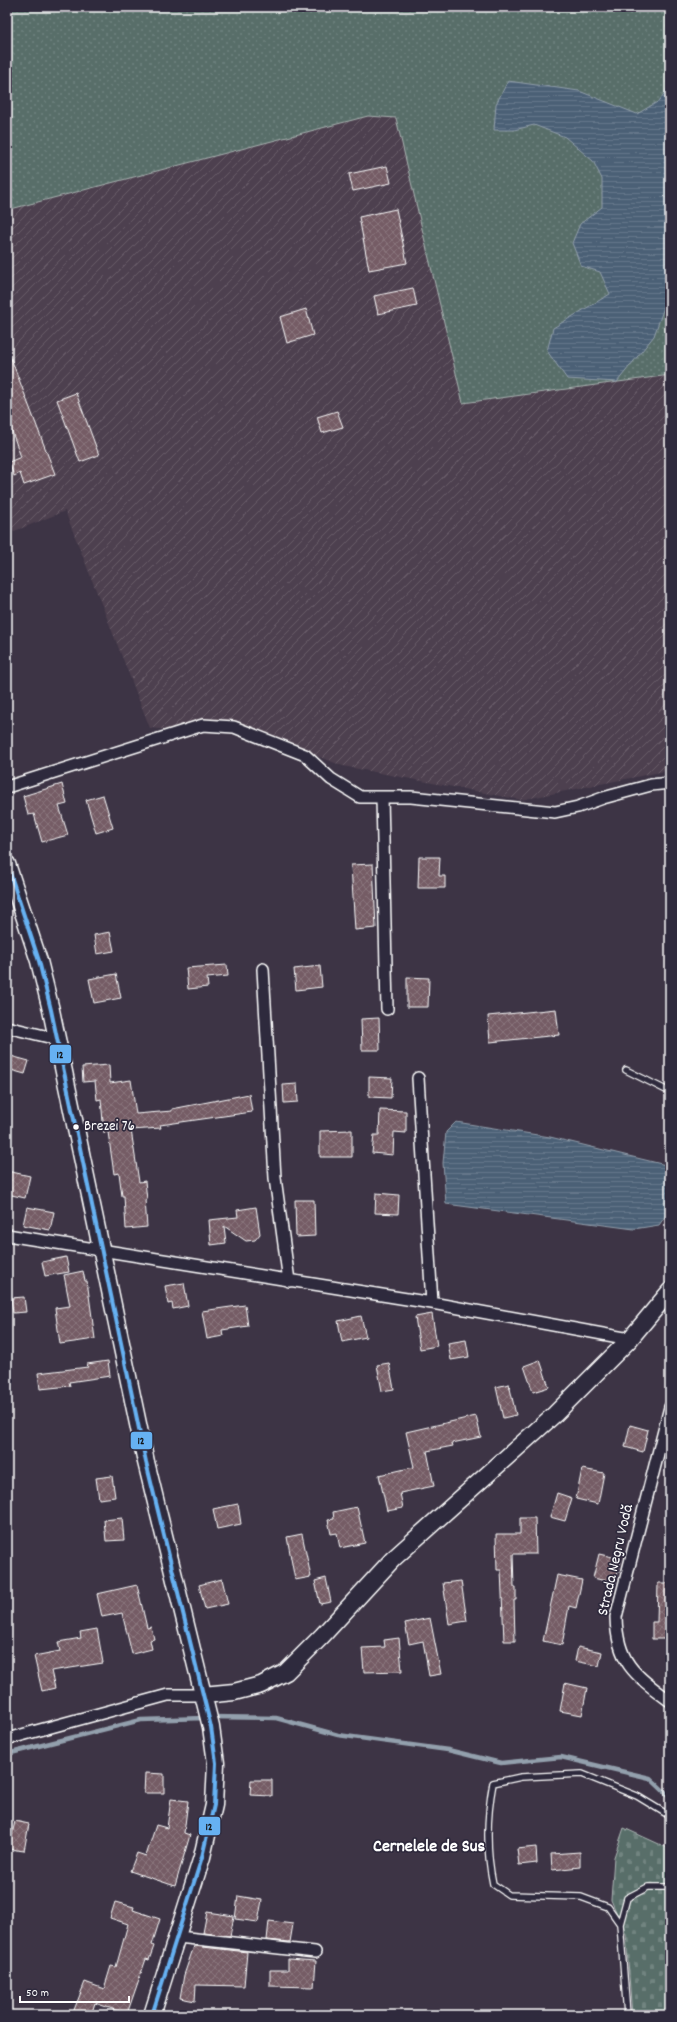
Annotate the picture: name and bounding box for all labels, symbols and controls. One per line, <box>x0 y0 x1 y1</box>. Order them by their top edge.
line badge: 12 <box>49 1044 72 1064</box>
text: 12 <box>56 1048 64 1064</box>
place label: Brezei 76 <box>84 1116 135 1138</box>
marker: Brezei 76 <box>71 1122 81 1132</box>
line badge: 12 <box>130 1431 153 1450</box>
text: 12 <box>137 1434 145 1450</box>
street label: Strada Negru Vodă <box>592 1502 640 1618</box>
line badge: 12 <box>198 1816 221 1836</box>
text: 12 <box>205 1820 213 1836</box>
district label: Cernelele de Sus <box>373 1835 485 1860</box>
scale bar <box>20 1978 129 2004</box>
text: 50 m <box>26 1985 49 2002</box>

